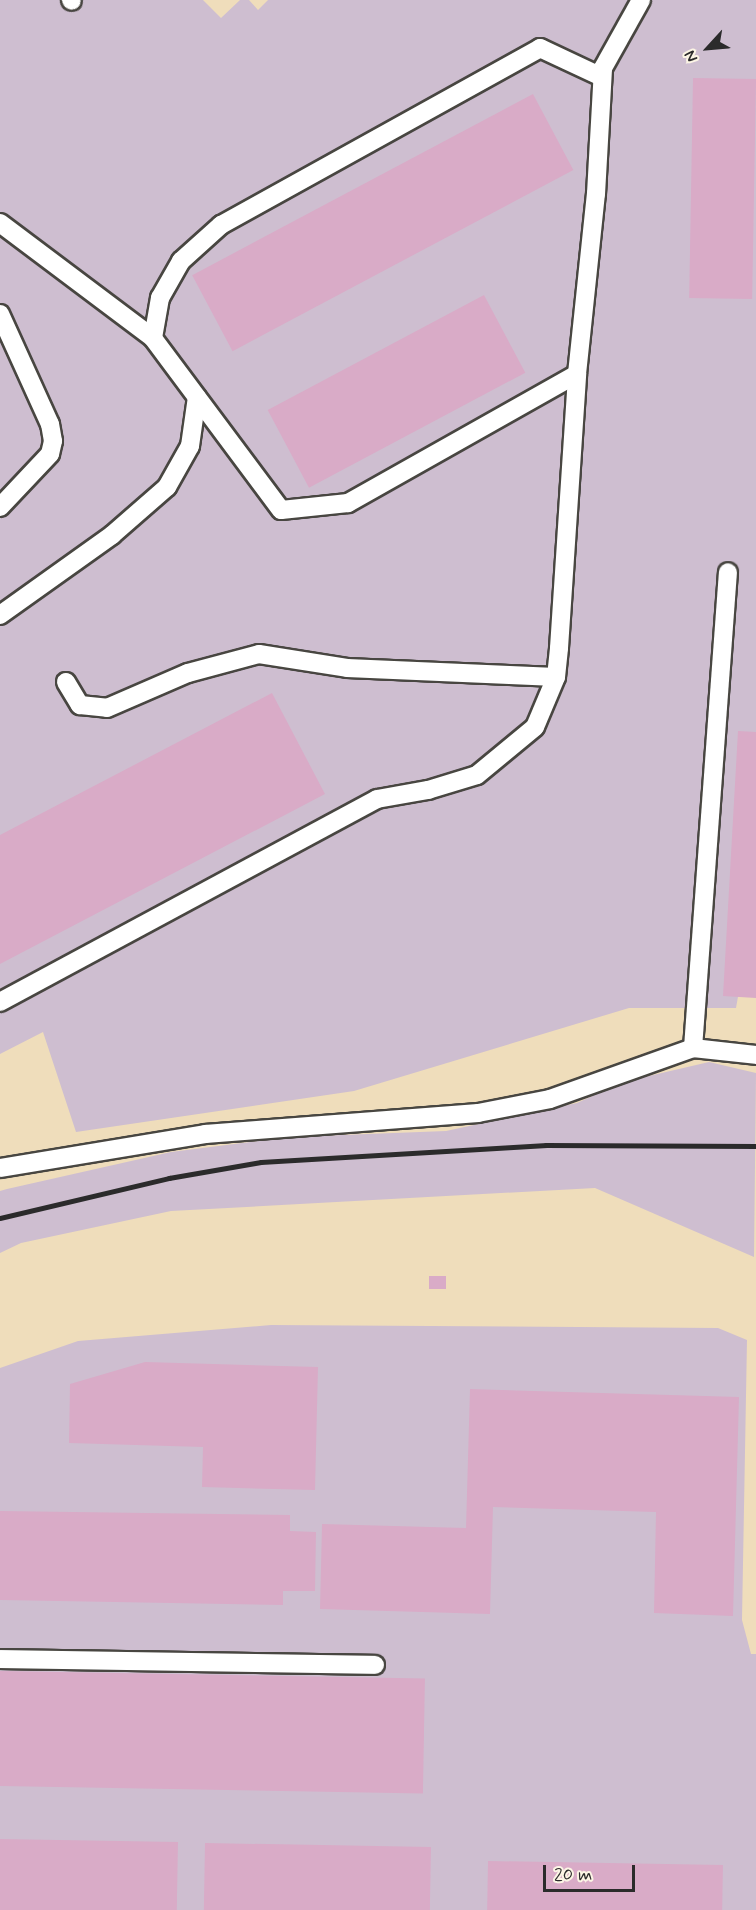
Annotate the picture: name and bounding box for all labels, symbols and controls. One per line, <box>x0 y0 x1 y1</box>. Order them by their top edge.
north arrow <box>678 18 738 78</box>
text: N <box>680 47 703 66</box>
scale bar <box>546 1853 638 1891</box>
text: 20 m <box>554 1863 592 1887</box>

